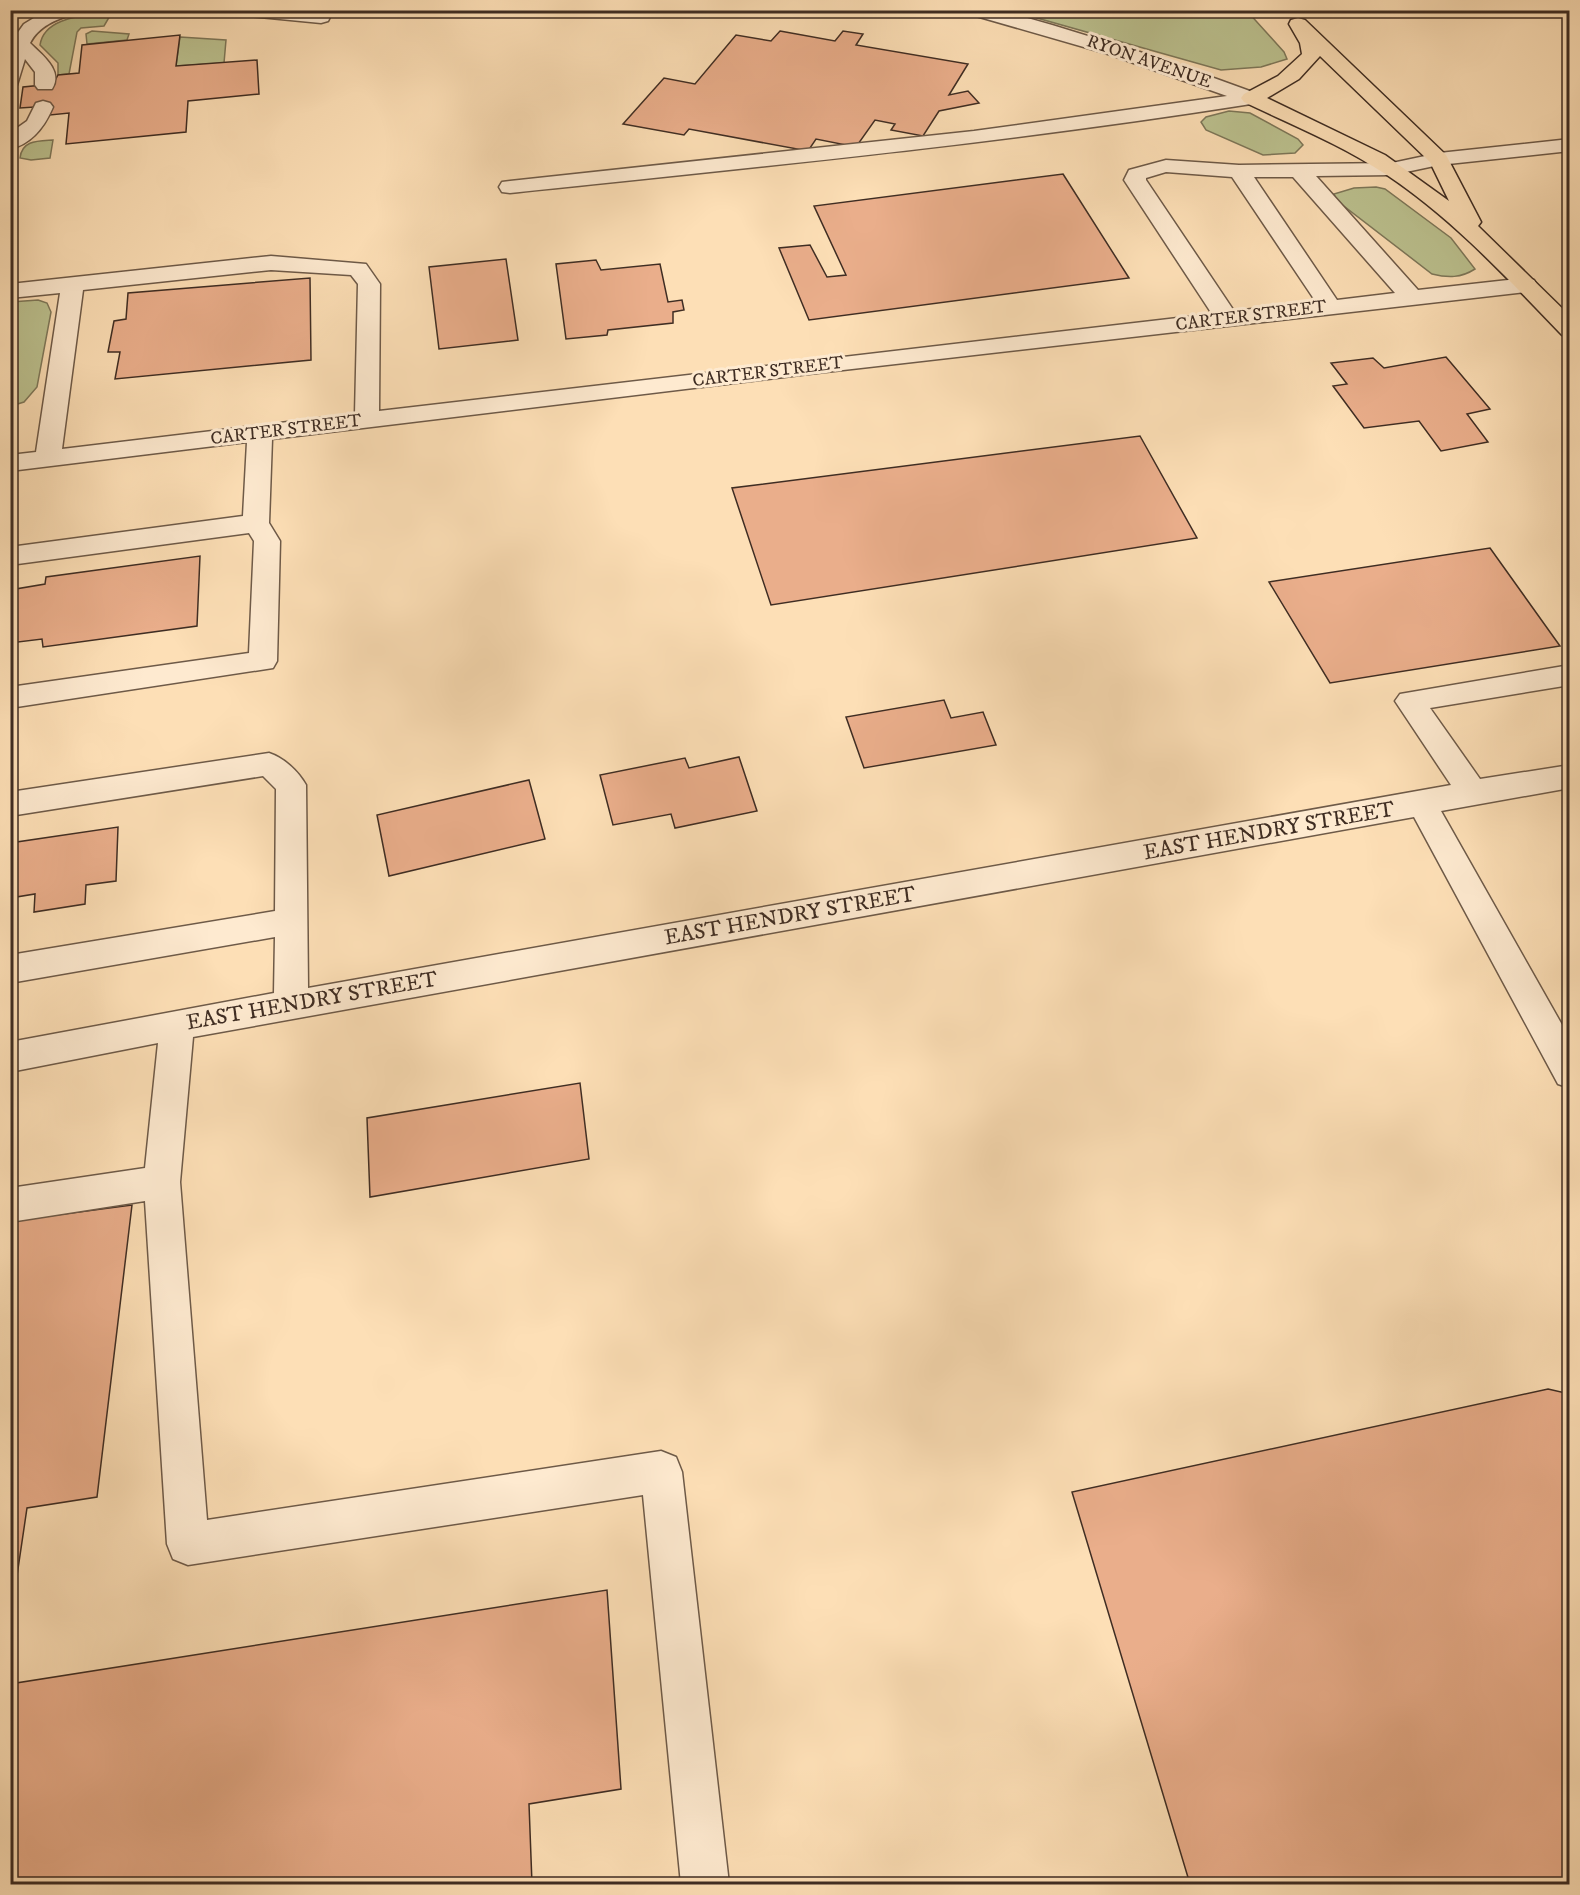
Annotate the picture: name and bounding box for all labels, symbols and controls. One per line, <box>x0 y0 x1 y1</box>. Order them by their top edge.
street label: RYON AVENUE <box>1084 30 1215 94</box>
street label: CARTER STREET <box>1174 296 1328 336</box>
street label: CARTER STREET <box>691 352 845 392</box>
street label: CARTER STREET <box>209 410 363 450</box>
street label: EAST HENDRY STREET <box>1141 796 1397 866</box>
street label: EAST HENDRY STREET <box>662 881 918 951</box>
street label: EAST HENDRY STREET <box>184 966 440 1036</box>

